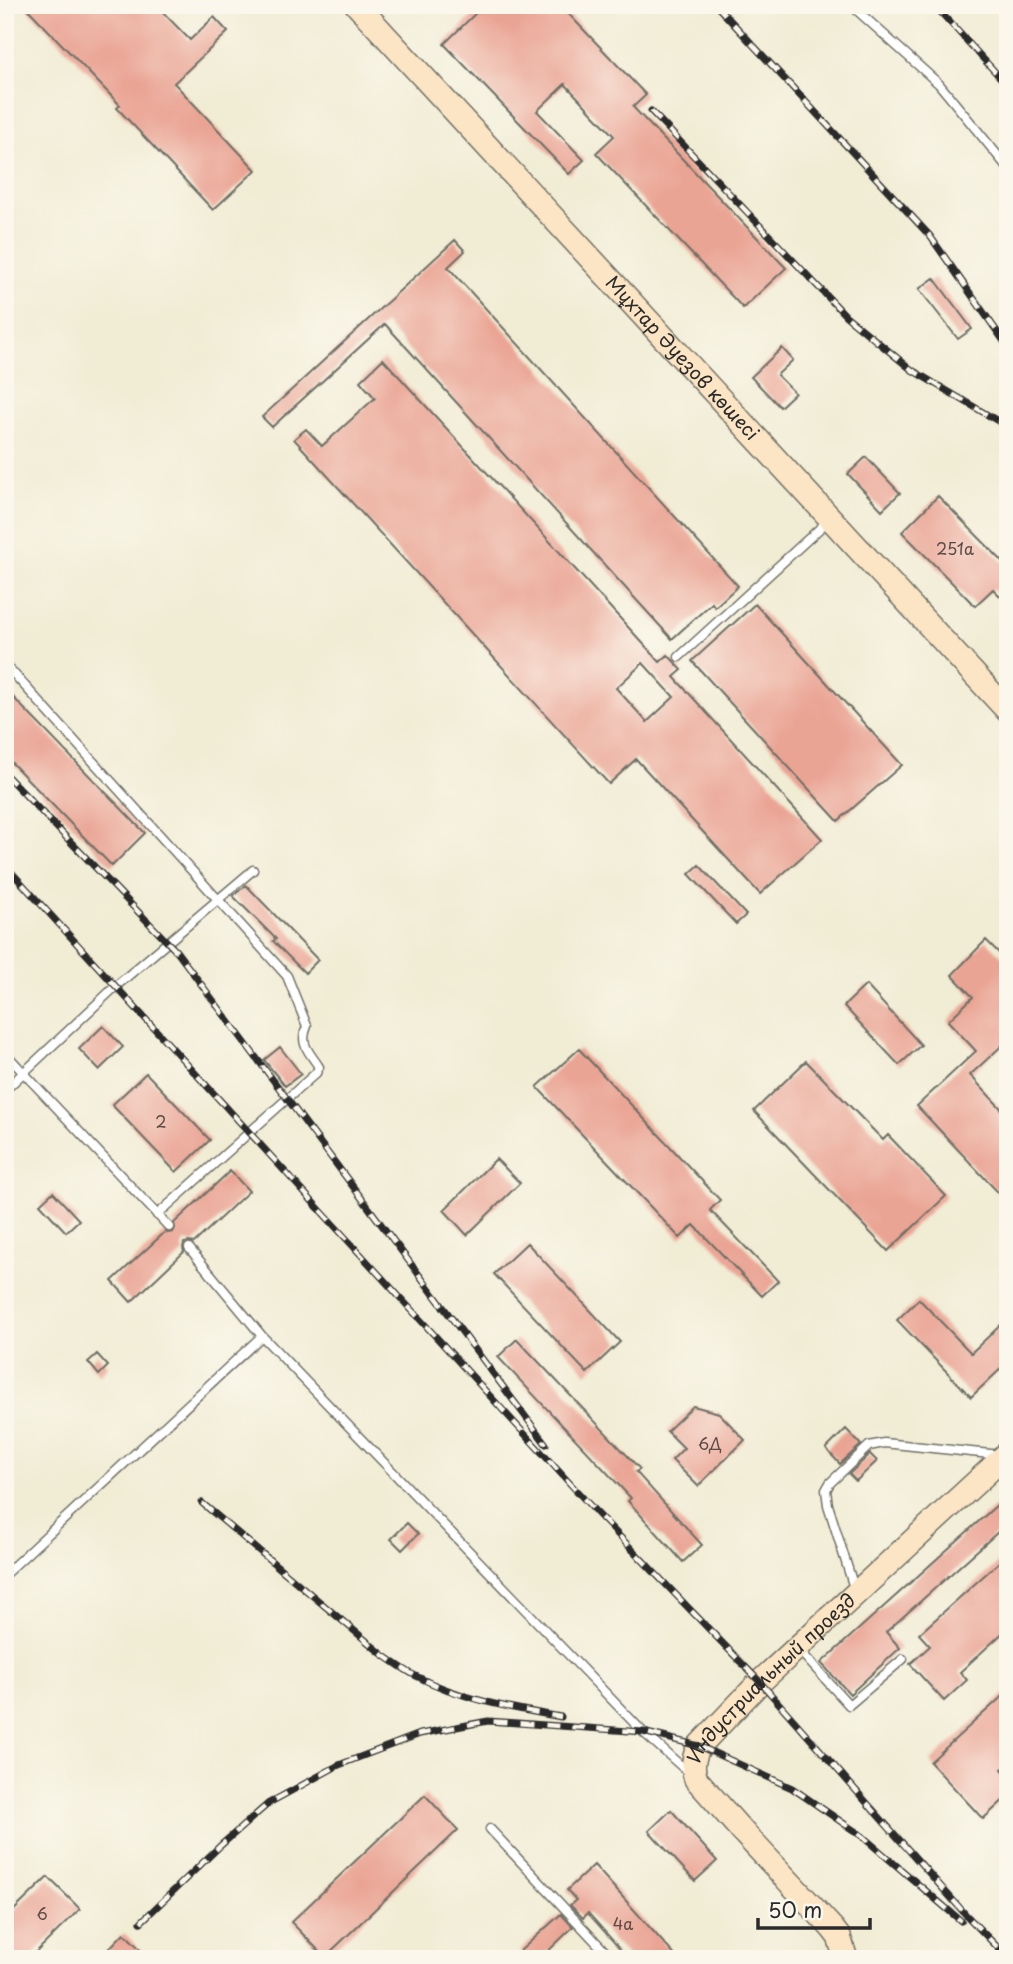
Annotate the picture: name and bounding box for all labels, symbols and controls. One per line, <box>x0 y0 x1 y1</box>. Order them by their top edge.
street label: Мұхтар Әуезов көшесі <box>600 269 766 446</box>
house number: 251а <box>936 536 974 560</box>
house number: 2 <box>155 1109 167 1133</box>
house number: 6Д <box>698 1431 722 1455</box>
street label: Индустриальный проезд <box>679 1586 861 1766</box>
scale bar <box>758 1887 870 1931</box>
text: 50 m <box>768 1893 822 1925</box>
house number: 6 <box>36 1901 48 1925</box>
house number: 4а <box>613 1911 633 1935</box>

